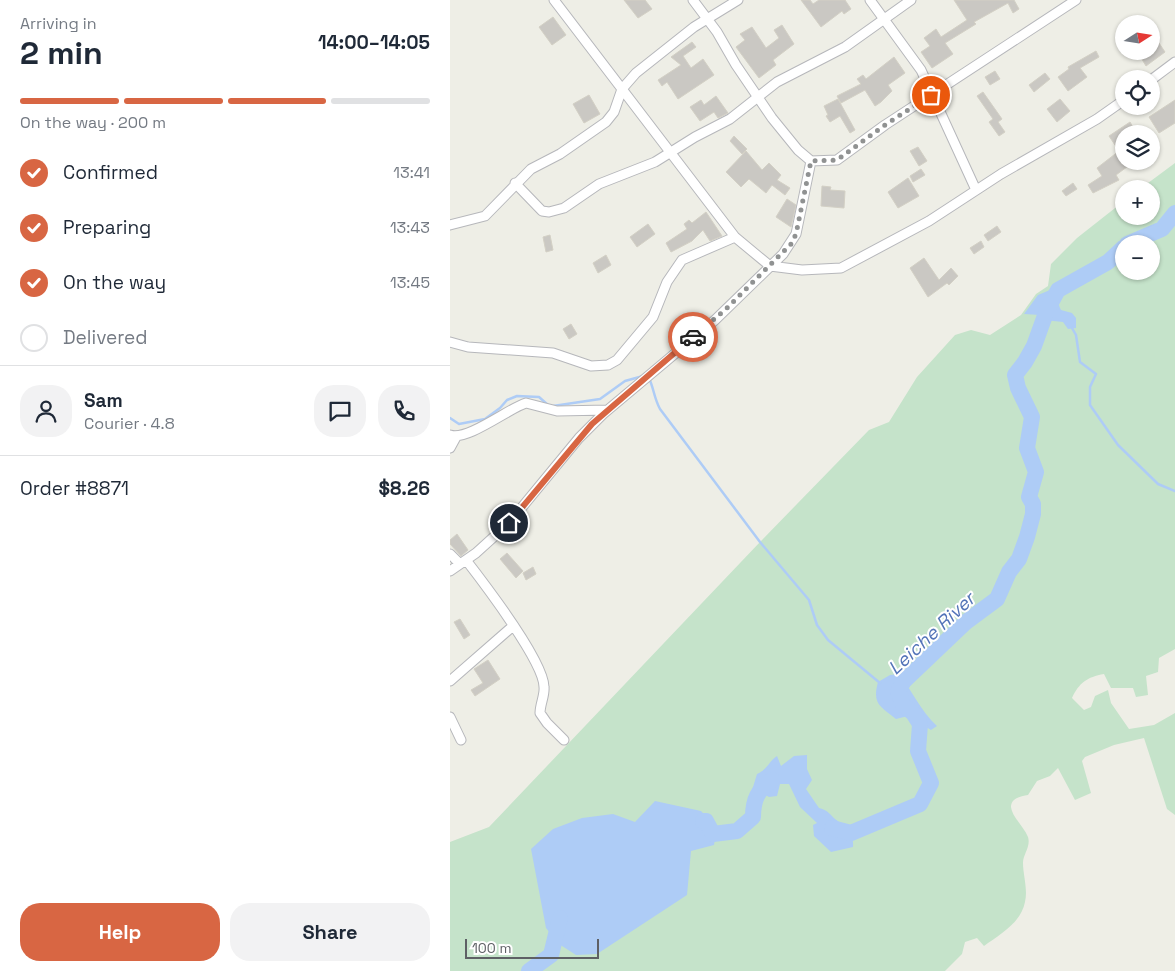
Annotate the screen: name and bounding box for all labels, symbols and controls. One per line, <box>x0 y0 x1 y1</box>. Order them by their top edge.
text: Arriving in <box>20 13 97 34</box>
north arrow <box>1115 15 1160 60</box>
map controls <box>1115 15 1160 280</box>
text: 14:00–14:05 <box>318 30 430 55</box>
text: 2 min <box>20 33 103 73</box>
button: locate <box>1115 70 1160 115</box>
pin <box>910 74 952 116</box>
icon: bag <box>917 81 945 109</box>
text: On the way · 200 m <box>20 112 166 133</box>
button: layers <box>1115 125 1160 170</box>
icon: check <box>20 159 48 187</box>
text: Confirmed <box>63 160 158 185</box>
text: 13:41 <box>393 162 430 183</box>
button: + <box>1115 180 1160 225</box>
icon: check <box>20 214 48 242</box>
text: Preparing <box>63 215 151 240</box>
text: 13:43 <box>390 217 430 238</box>
button: − <box>1115 235 1160 280</box>
icon: check <box>20 269 48 297</box>
text: On the way <box>63 270 166 295</box>
text: 13:45 <box>390 272 430 293</box>
courier <box>668 312 718 362</box>
icon: car <box>679 323 707 351</box>
text: Delivered <box>63 325 148 350</box>
button: person <box>20 385 72 437</box>
button: chat <box>314 385 366 437</box>
button: phone <box>378 385 430 437</box>
text: Sam <box>84 388 123 413</box>
text: Courier · 4.8 <box>84 413 175 434</box>
text: Order #8871 <box>20 476 129 501</box>
text: $8.26 <box>378 476 430 501</box>
pin <box>488 502 530 544</box>
icon: home <box>495 509 523 537</box>
water label: Leiche River <box>882 585 982 680</box>
button: Help <box>20 903 220 961</box>
button: Share <box>230 903 430 961</box>
scale bar <box>465 936 599 959</box>
text: 100 m <box>472 939 511 957</box>

